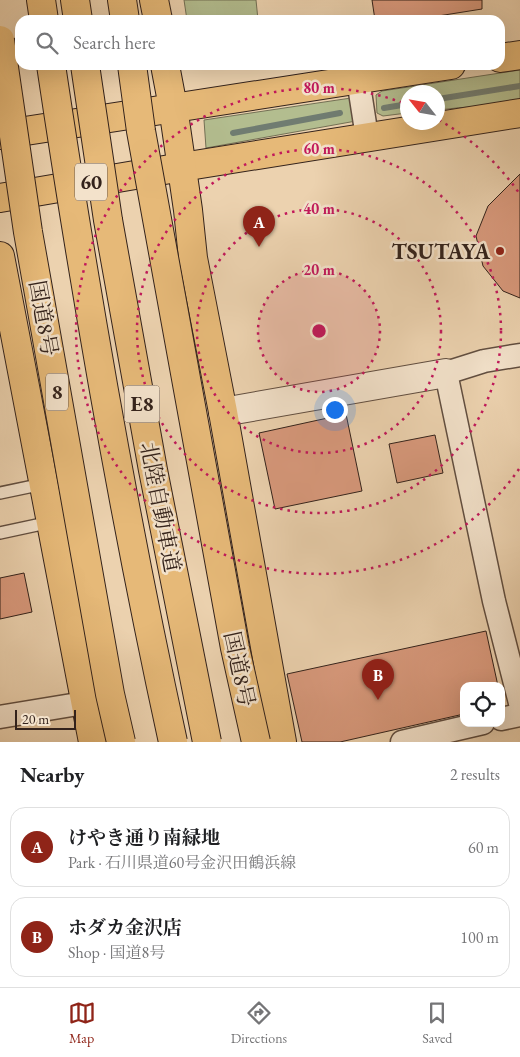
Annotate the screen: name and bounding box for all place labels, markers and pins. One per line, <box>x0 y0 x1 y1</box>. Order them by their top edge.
pin: A <box>243 206 275 247</box>
place label: TSUTAYA <box>391 237 490 266</box>
marker: TSUTAYA <box>494 245 506 257</box>
centre of rings <box>310 322 328 340</box>
pin: B <box>362 659 394 700</box>

